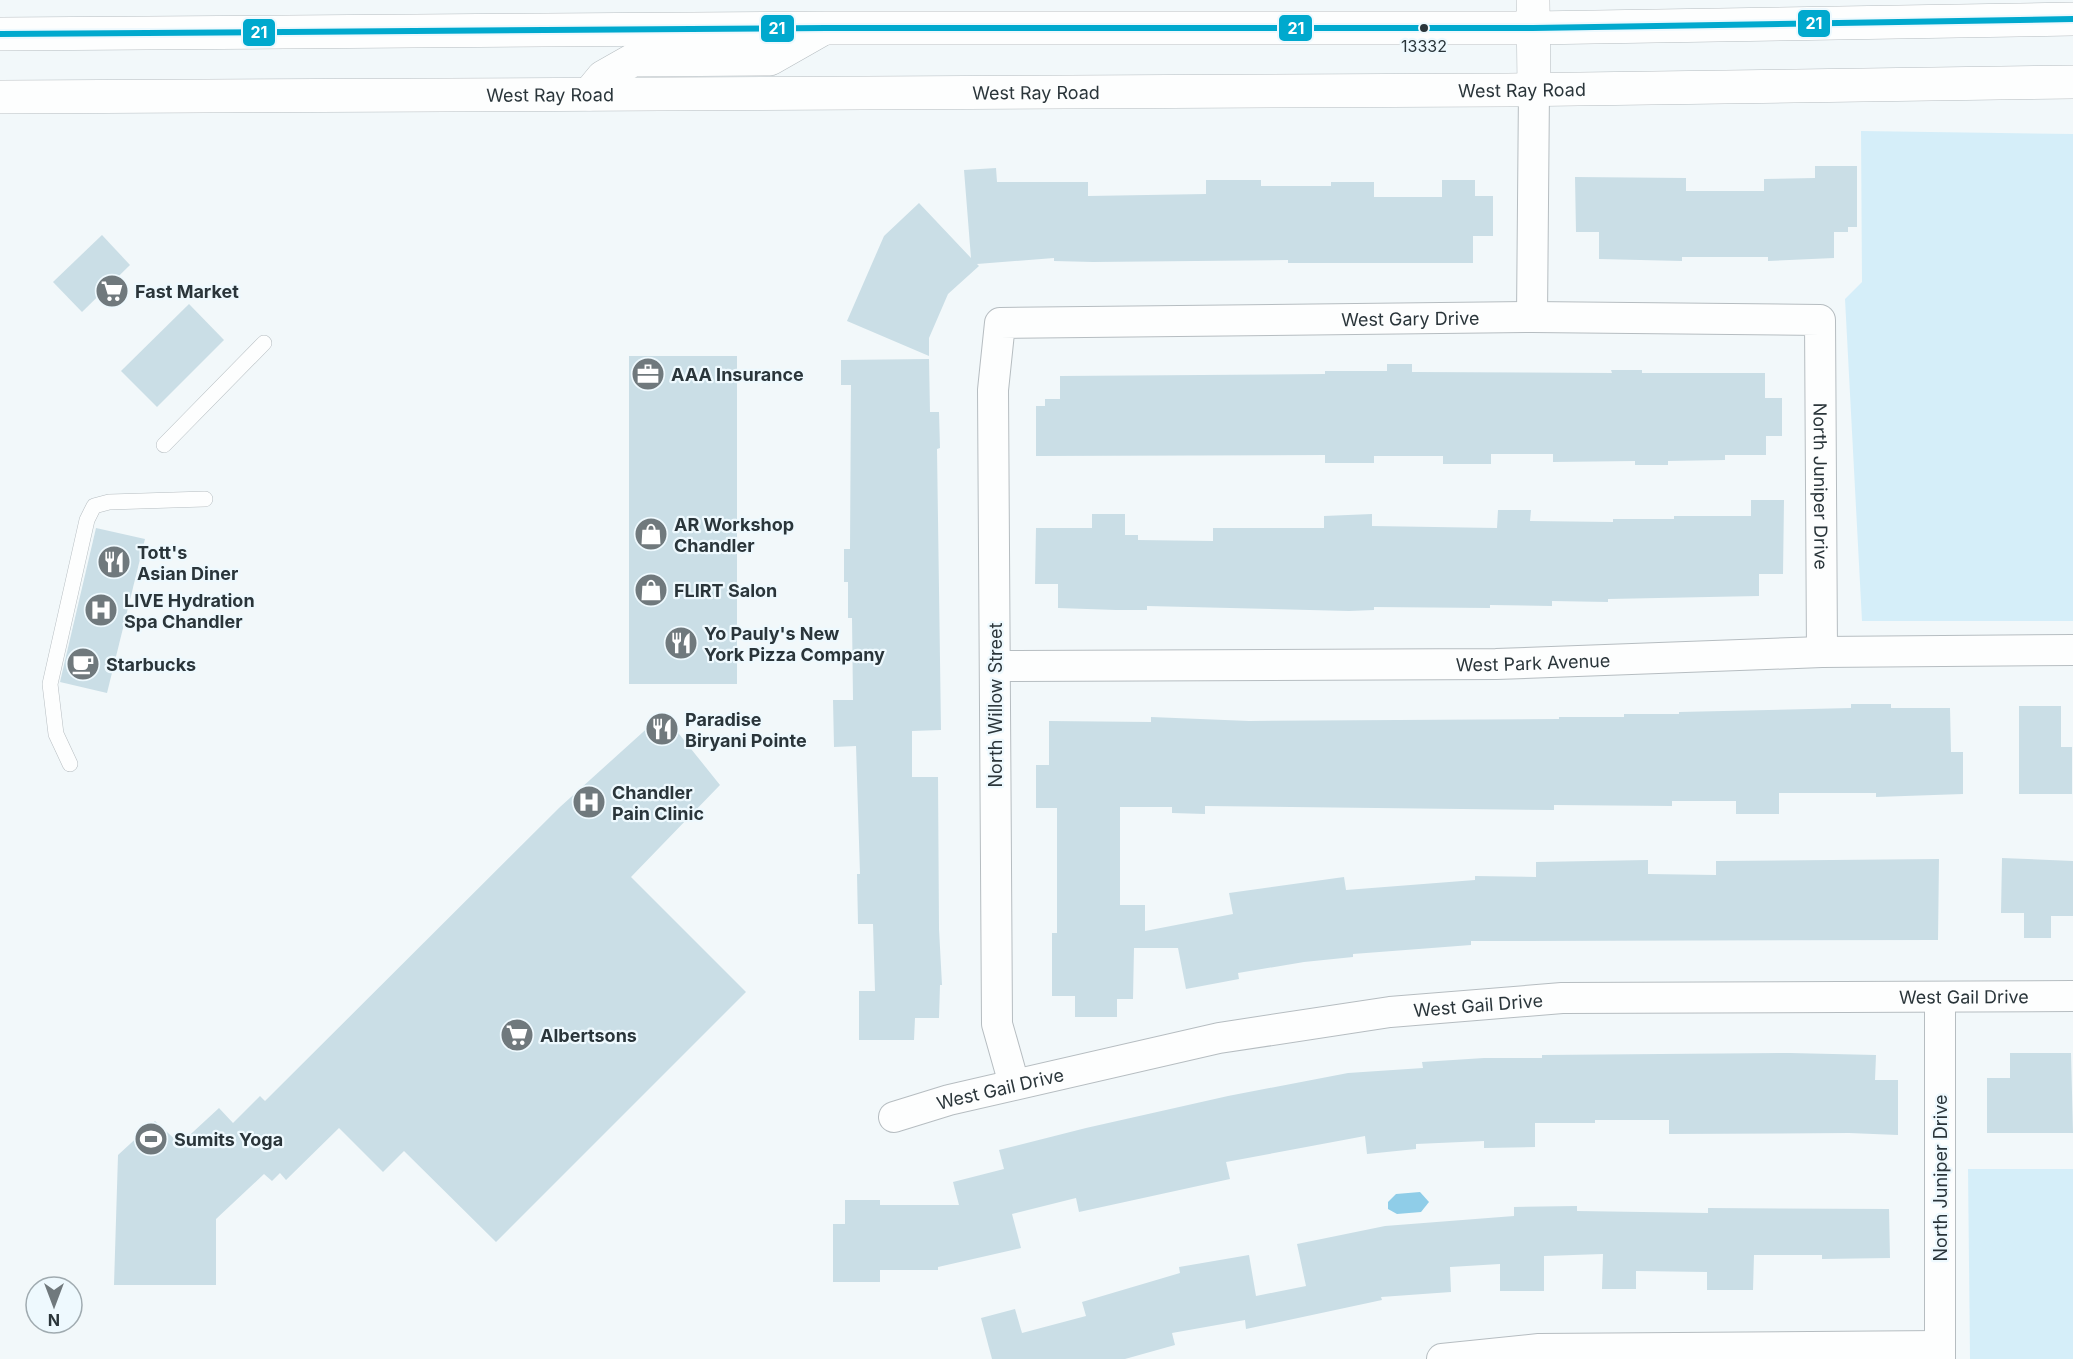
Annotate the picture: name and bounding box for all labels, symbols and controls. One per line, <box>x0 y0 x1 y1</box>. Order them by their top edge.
line badge: 21 <box>1797 9 1831 38</box>
text: 21 <box>1806 13 1822 33</box>
line badge: 21 <box>760 14 795 43</box>
line badge: 21 <box>1278 14 1313 42</box>
line badge: 21 <box>242 18 276 47</box>
text: 21 <box>769 18 785 38</box>
text: 21 <box>1288 18 1304 38</box>
text: 21 <box>251 22 267 42</box>
marker: 13332 <box>1418 22 1430 34</box>
place label: 13332 <box>1401 36 1447 56</box>
street label: West Ray Road <box>1458 78 1586 101</box>
street label: West Ray Road <box>972 81 1100 103</box>
street label: West Ray Road <box>486 84 614 105</box>
supermarket icon: Fast Market <box>94 273 130 309</box>
place label: Fast Market <box>135 281 239 302</box>
street label: West Gary Drive <box>1341 307 1479 330</box>
office icon: AAA Insurance <box>630 356 666 392</box>
place label: AAA Insurance <box>671 364 804 385</box>
street label: North Juniper Drive <box>1810 403 1832 570</box>
place label: AR Workshop Chandler <box>674 514 794 556</box>
shop icon: AR Workshop Chandler <box>633 516 669 552</box>
place label: Tott's Asian Diner <box>137 542 238 584</box>
restaurant icon: Tott's Asian Diner <box>96 544 132 580</box>
shop icon: FLIRT Salon <box>633 572 669 608</box>
place label: FLIRT Salon <box>674 580 777 601</box>
place label: LIVE Hydration Spa Chandler <box>124 590 255 632</box>
hospital icon: LIVE Hydration Spa Chandler <box>83 592 119 628</box>
street label: North Willow Street <box>985 622 1006 787</box>
place label: Yo Pauly's New York Pizza Company <box>704 623 885 665</box>
restaurant icon: Yo Pauly's New York Pizza Company <box>663 625 699 661</box>
cafe icon: Starbucks <box>65 646 101 682</box>
street label: West Park Avenue <box>1456 649 1611 675</box>
place label: Starbucks <box>106 654 196 675</box>
place label: Paradise Biryani Pointe <box>685 709 807 751</box>
restaurant icon: Paradise Biryani Pointe <box>644 711 680 747</box>
place label: Chandler Pain Clinic <box>612 782 704 824</box>
hospital icon: Chandler Pain Clinic <box>571 784 607 820</box>
street label: West Gail Drive <box>1899 986 2029 1007</box>
street label: West Gail Drive <box>1413 989 1544 1021</box>
supermarket icon: Albertsons <box>499 1017 535 1053</box>
place label: Albertsons <box>540 1025 637 1046</box>
street label: West Gail Drive <box>934 1064 1066 1114</box>
street label: North Juniper Drive <box>1930 1095 1951 1261</box>
sports icon: Sumits Yoga <box>133 1121 169 1157</box>
place label: Sumits Yoga <box>174 1129 283 1150</box>
north arrow <box>24 1275 84 1335</box>
text: N <box>48 1310 60 1330</box>

